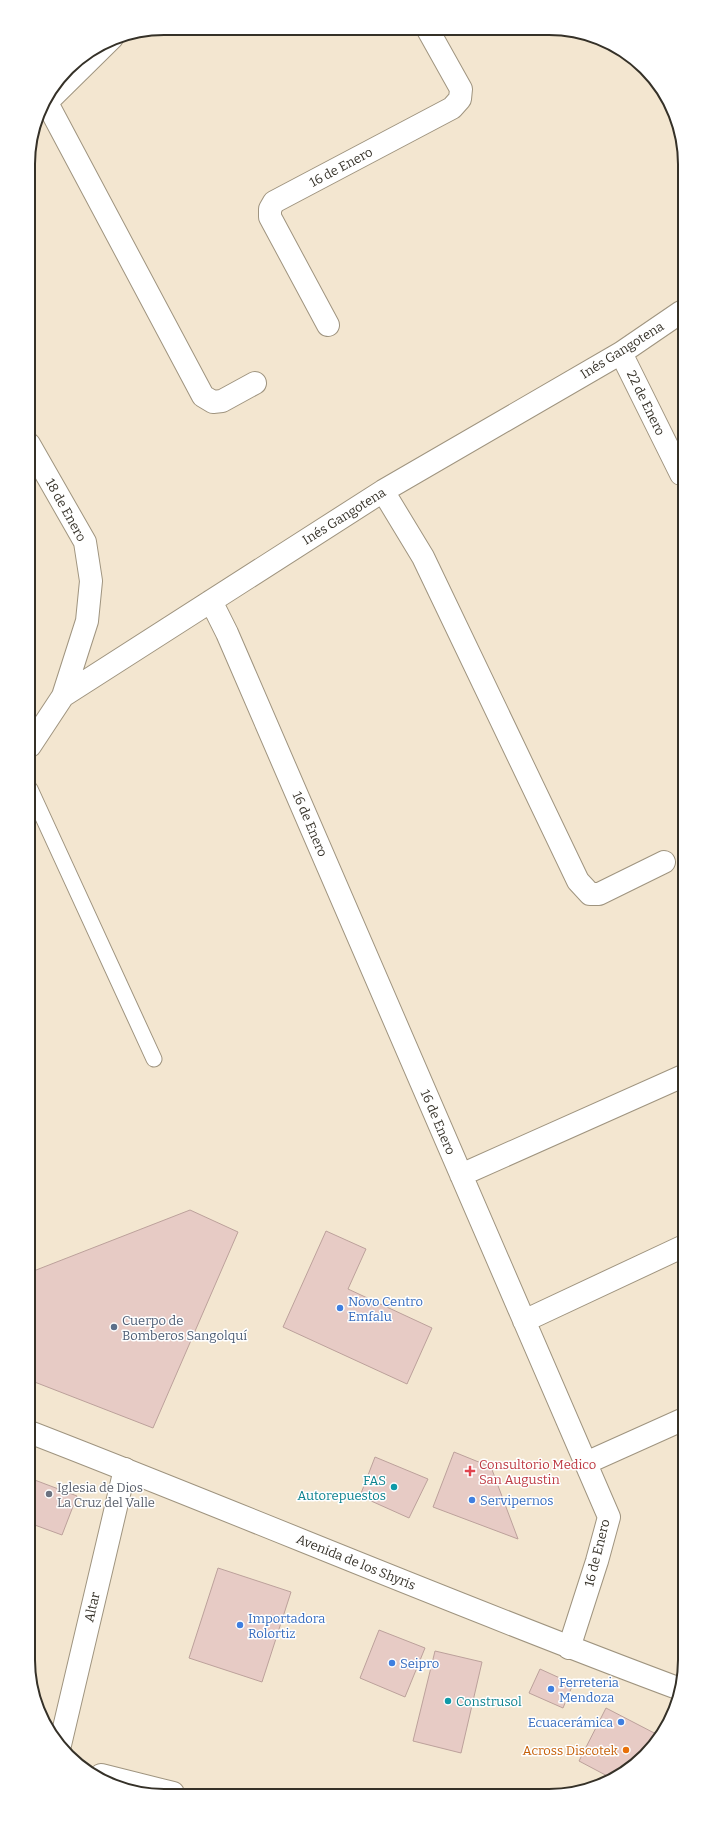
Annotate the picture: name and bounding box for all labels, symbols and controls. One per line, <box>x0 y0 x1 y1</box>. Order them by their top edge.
street label: 16 de Enero <box>307 144 375 190</box>
street label: Inés Gangotena <box>578 318 666 382</box>
street label: 22 de Enero <box>624 368 668 438</box>
street label: 18 de Enero <box>43 476 89 544</box>
street label: Inés Gangotena <box>300 484 388 548</box>
street label: 16 de Enero <box>290 789 330 859</box>
street label: 16 de Enero <box>418 1087 458 1157</box>
place label: Novo Centro Emfalu <box>348 1294 423 1324</box>
marker: Novo Centro Emfalu <box>335 1303 345 1313</box>
place label: Cuerpo de Bomberos Sangolquí <box>122 1313 247 1343</box>
marker: Cuerpo de Bomberos Sangolquí <box>109 1322 119 1332</box>
place label: Consultorio Medico San Augustin <box>479 1457 596 1487</box>
marker: Consultorio Medico San Augustin <box>464 1465 476 1477</box>
place label: FAS Autorepuestos <box>297 1473 386 1503</box>
place label: Iglesia de Dios La Cruz del Valle <box>57 1480 155 1510</box>
marker: FAS Autorepuestos <box>389 1482 399 1492</box>
marker: Iglesia de Dios La Cruz del Valle <box>44 1489 54 1499</box>
place label: Servipernos <box>480 1493 554 1508</box>
marker: Servipernos <box>467 1495 477 1505</box>
street label: 16 de Enero <box>581 1518 613 1588</box>
street label: Avenida de los Shyris <box>294 1531 418 1593</box>
street label: Altar <box>81 1590 103 1623</box>
place label: Importadora Rolortiz <box>248 1611 325 1641</box>
marker: Importadora Rolortiz <box>235 1620 245 1630</box>
place label: Seipro <box>400 1656 439 1671</box>
marker: Seipro <box>387 1658 397 1668</box>
place label: Ferreteria Mendoza <box>559 1675 619 1705</box>
marker: Ferreteria Mendoza <box>546 1684 556 1694</box>
place label: Construsol <box>456 1694 522 1709</box>
marker: Construsol <box>443 1696 453 1706</box>
place label: Ecuacerámica <box>528 1715 613 1730</box>
marker: Ecuacerámica <box>616 1717 626 1727</box>
place label: Across Discotek <box>522 1743 619 1758</box>
marker: Across Discotek <box>621 1745 631 1755</box>

